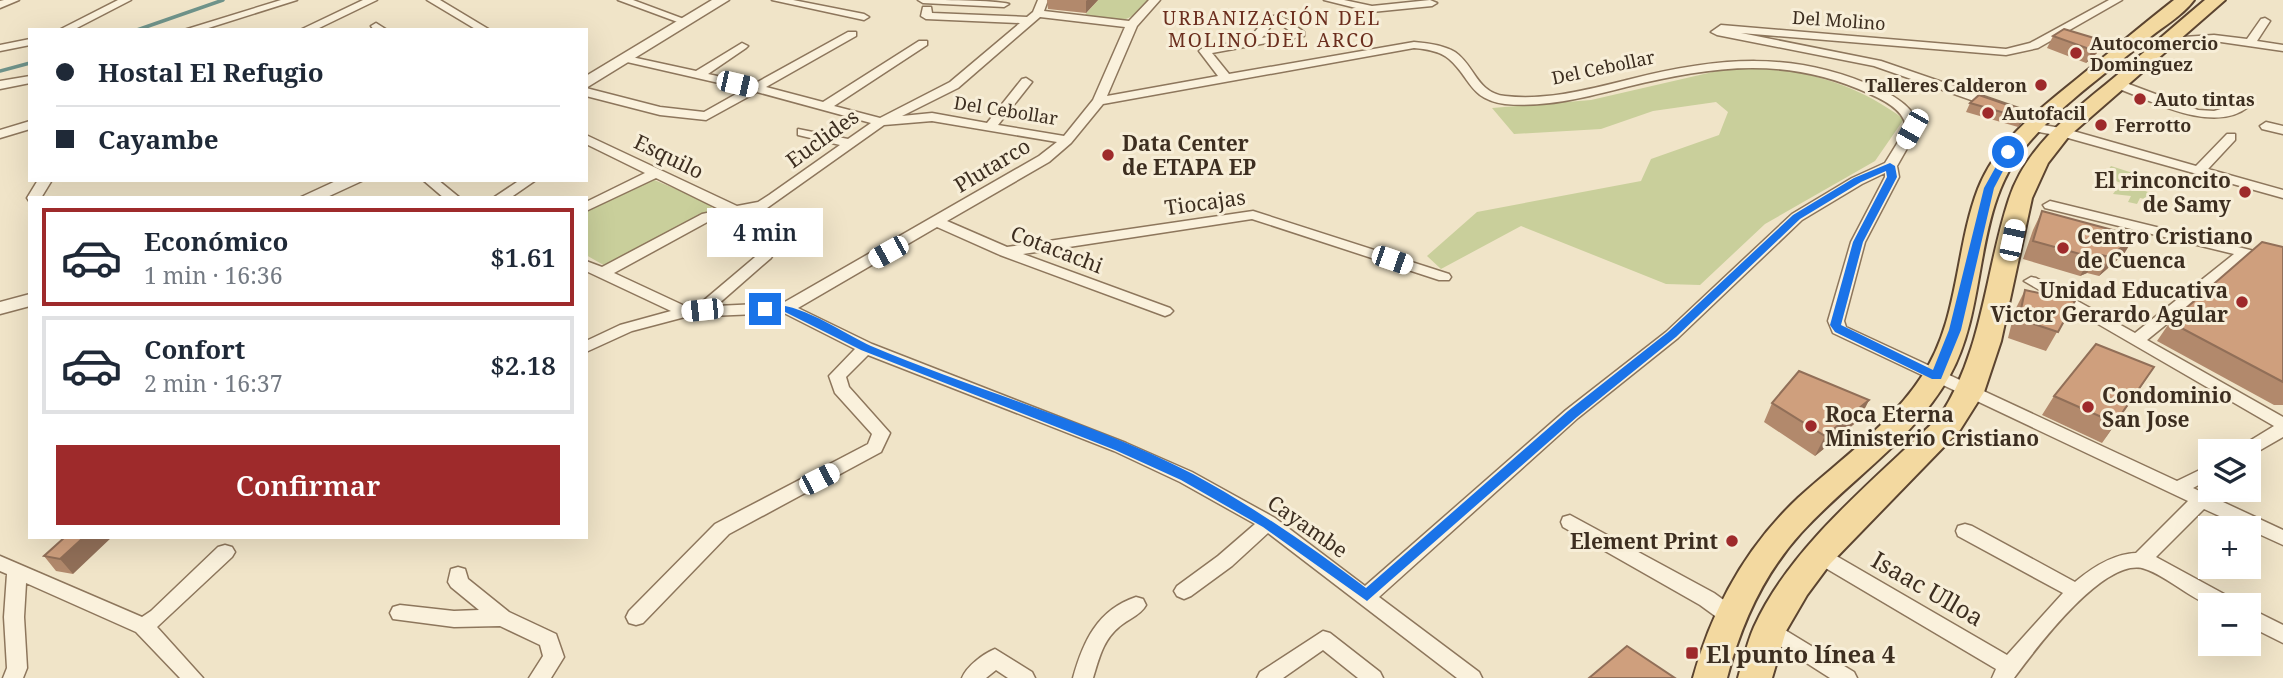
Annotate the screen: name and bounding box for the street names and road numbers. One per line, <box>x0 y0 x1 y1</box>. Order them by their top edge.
street label: Del Molino <box>1791 5 1887 35</box>
street label: Del Cebollar <box>1549 44 1657 90</box>
street label: Del Cebollar <box>952 90 1060 130</box>
street label: Euclides <box>780 102 864 174</box>
street label: Esquilo <box>630 127 708 185</box>
street label: Plutarco <box>949 131 1035 199</box>
street label: Tiocajas <box>1163 182 1247 222</box>
street label: Cotacachi <box>1007 219 1107 280</box>
street label: Cayambe <box>1262 488 1354 564</box>
street label: Isaac Ulloa <box>1866 543 1990 633</box>

